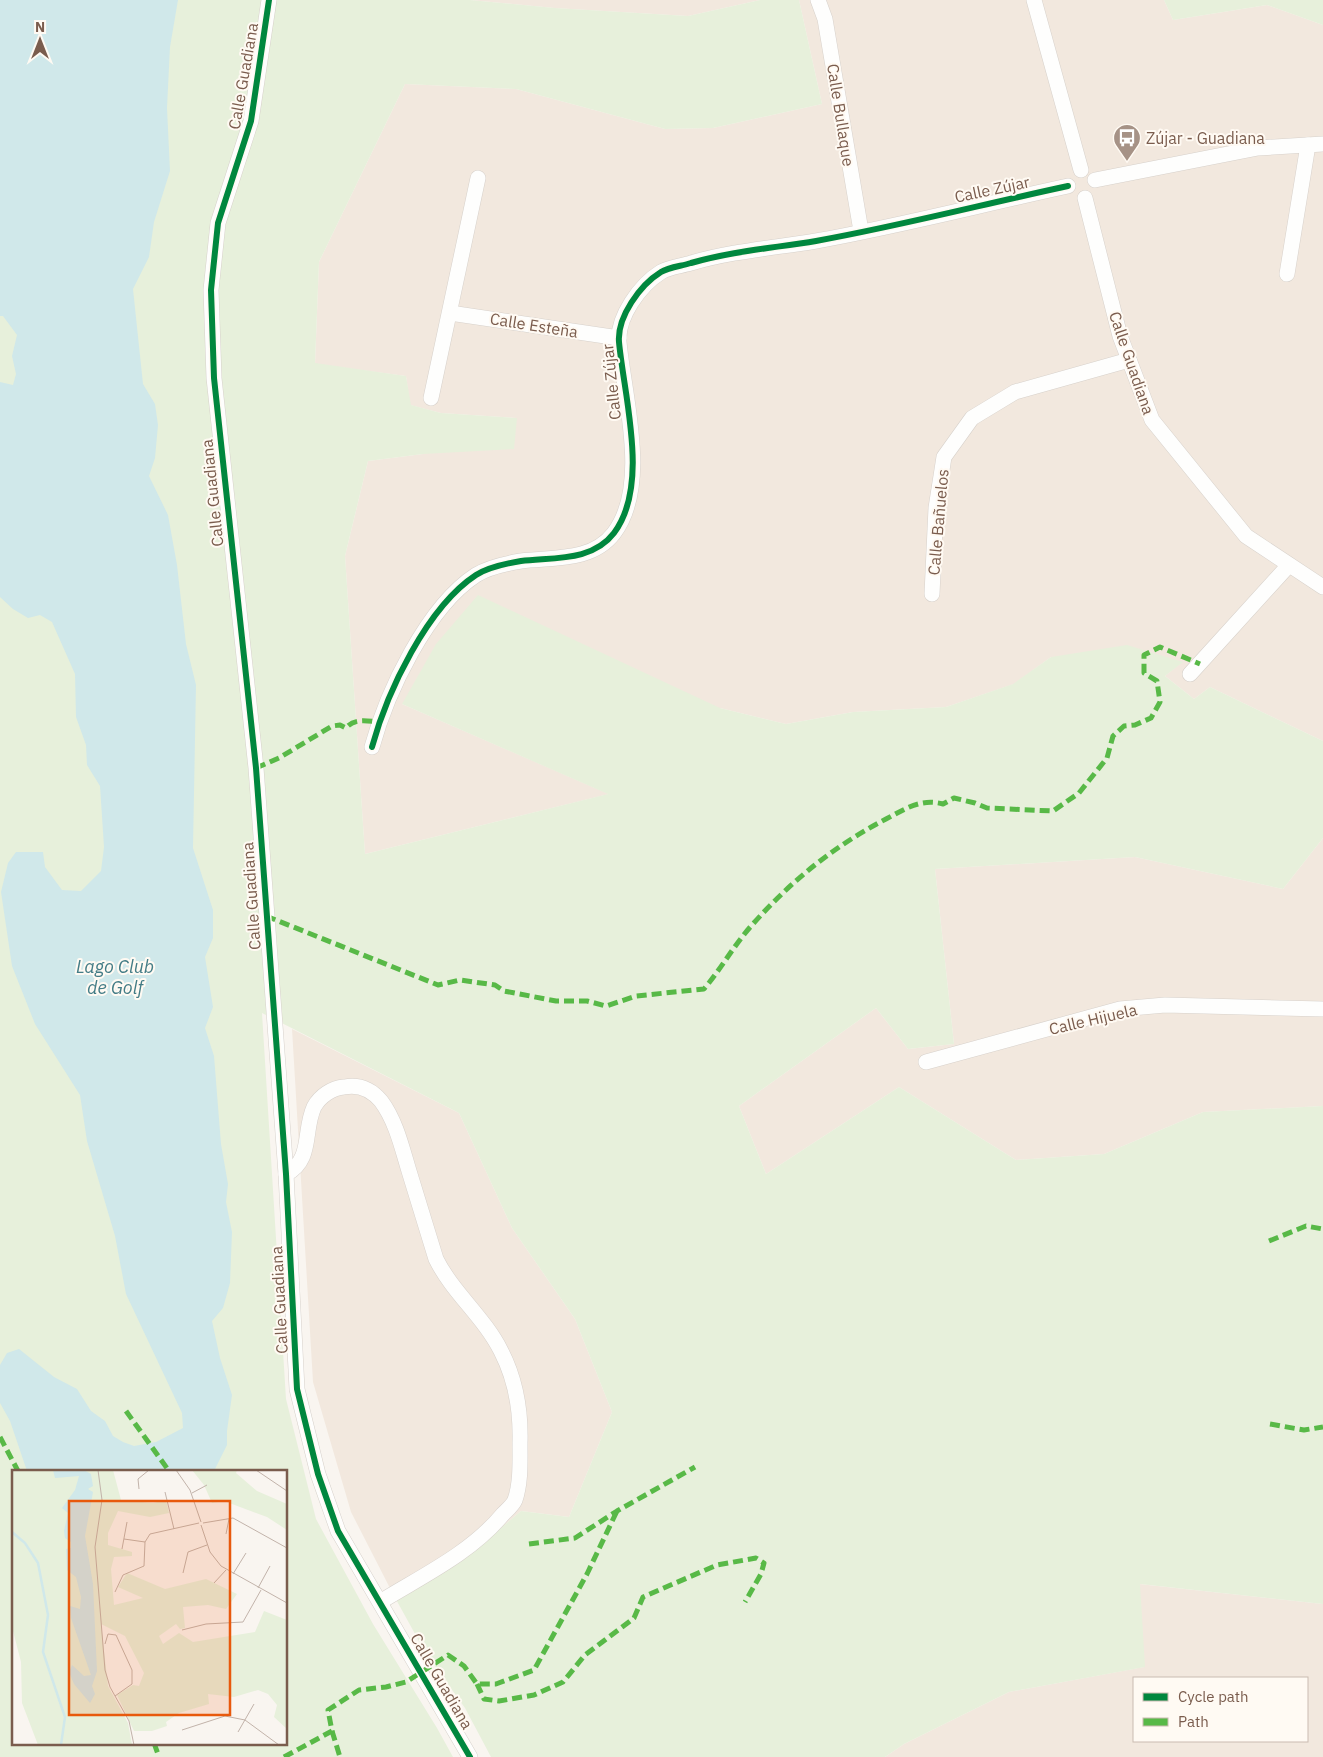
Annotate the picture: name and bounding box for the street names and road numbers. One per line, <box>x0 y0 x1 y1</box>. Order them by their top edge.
street label: Calle Guadiana <box>224 21 262 131</box>
street label: Calle Bullaque <box>823 62 859 168</box>
street label: Calle Zújar <box>953 171 1032 207</box>
street label: Calle Esteña <box>489 308 580 342</box>
street label: Calle Guadiana <box>1105 309 1159 418</box>
street label: Calle Zújar <box>597 343 625 421</box>
street label: Calle Guadiana <box>196 438 228 548</box>
street label: Calle Bañuelos <box>923 468 953 576</box>
street label: Calle Guadiana <box>237 841 265 951</box>
street label: Calle Hijuela <box>1047 999 1139 1039</box>
street label: Calle Guadiana <box>266 1245 292 1354</box>
street label: Calle Guadiana <box>406 1629 478 1733</box>

